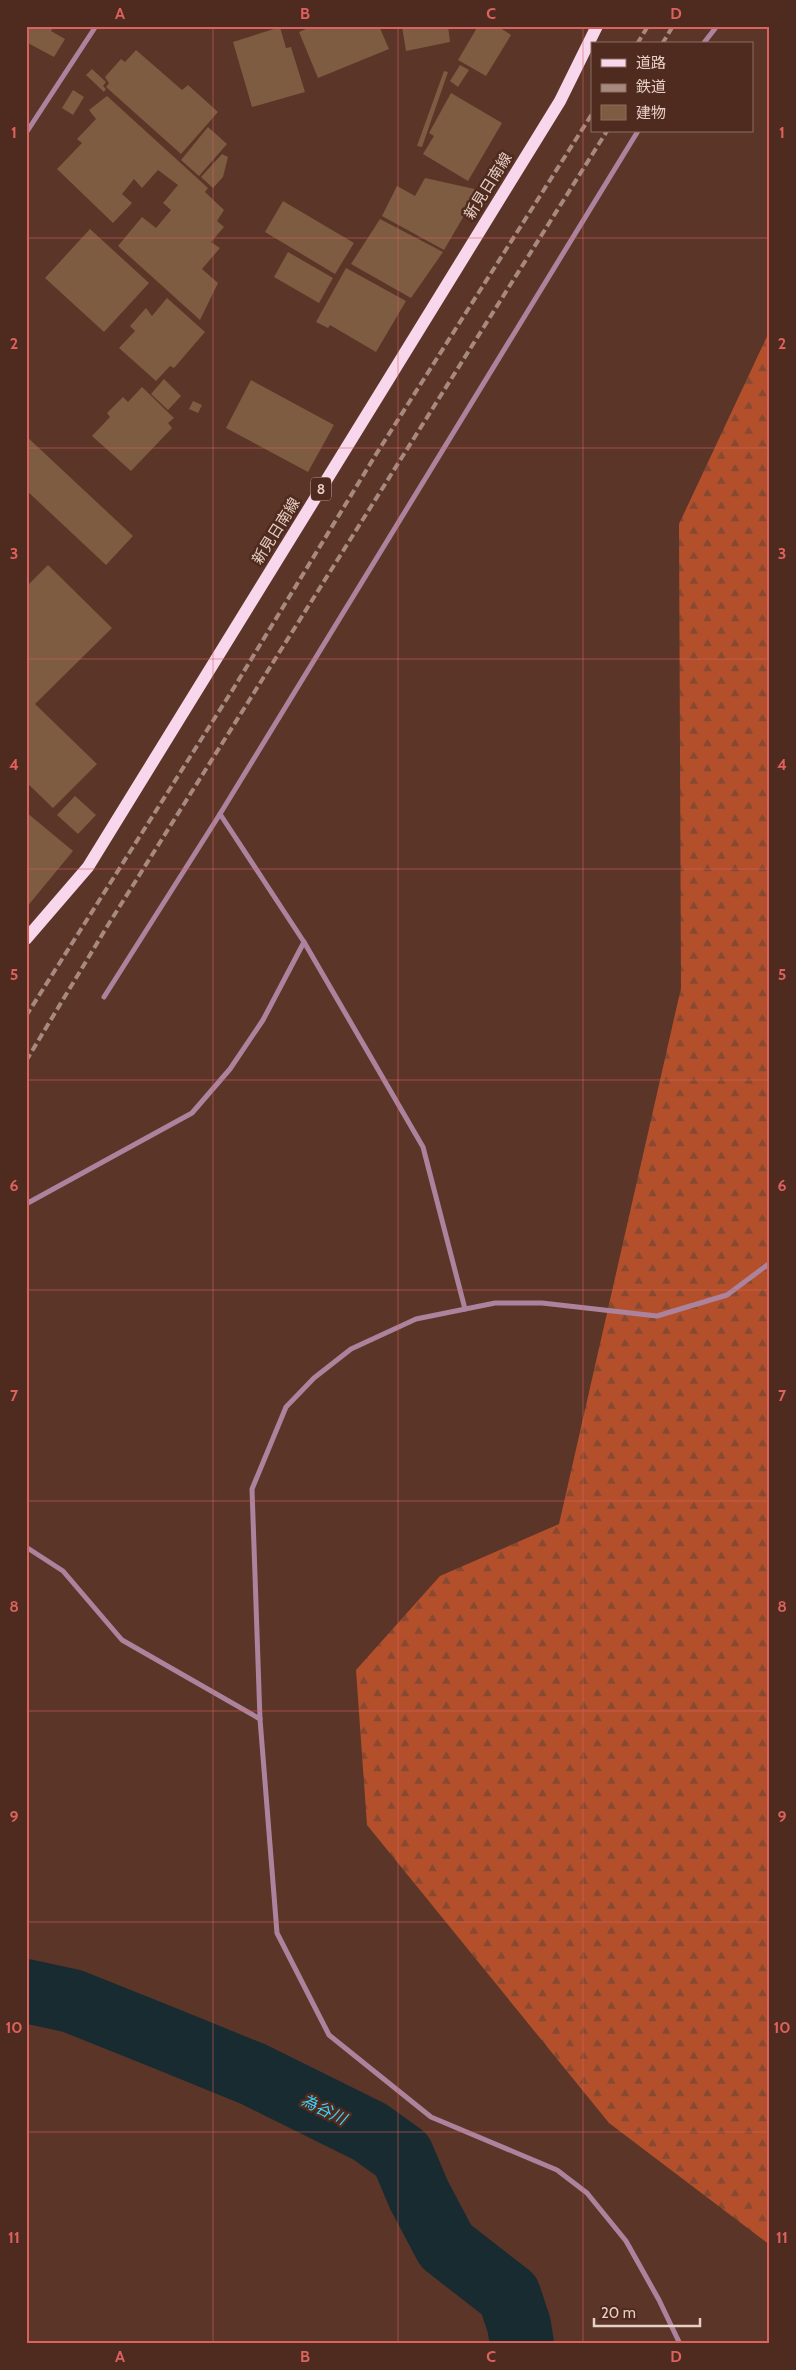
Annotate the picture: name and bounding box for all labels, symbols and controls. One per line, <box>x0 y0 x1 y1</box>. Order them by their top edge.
text: A <box>115 4 125 23</box>
text: B <box>300 4 310 23</box>
text: C <box>486 4 496 23</box>
text: D <box>670 4 682 23</box>
legend <box>591 42 754 132</box>
text: 道路 <box>636 54 666 72</box>
text: 鉄道 <box>636 78 666 96</box>
text: 建物 <box>636 104 666 122</box>
text: 1 <box>11 123 17 142</box>
text: 1 <box>779 123 785 142</box>
street label: 新見日南線 <box>460 149 516 223</box>
text: 2 <box>10 334 18 353</box>
text: 2 <box>778 334 786 353</box>
road number: 8 <box>311 478 331 500</box>
street label: 新見日南線 <box>248 494 304 568</box>
text: 3 <box>10 544 18 563</box>
text: 3 <box>778 544 786 563</box>
text: 4 <box>9 755 19 774</box>
text: 4 <box>777 755 787 774</box>
text: 5 <box>10 965 18 984</box>
text: 5 <box>778 965 786 984</box>
text: 6 <box>10 1176 19 1195</box>
text: 6 <box>778 1176 787 1195</box>
text: 7 <box>10 1386 19 1405</box>
text: 7 <box>778 1386 787 1405</box>
text: 8 <box>9 1597 19 1616</box>
text: 8 <box>777 1597 787 1616</box>
text: 9 <box>10 1807 19 1826</box>
text: 9 <box>778 1807 787 1826</box>
text: 10 <box>5 2018 23 2037</box>
text: 10 <box>773 2018 791 2037</box>
water label: 為谷川 <box>298 2090 351 2129</box>
text: 11 <box>8 2228 20 2247</box>
text: 11 <box>776 2228 788 2247</box>
scale bar <box>594 2295 700 2327</box>
text: 20 m <box>601 2304 636 2322</box>
text: A <box>115 2347 125 2366</box>
text: B <box>300 2347 310 2366</box>
text: C <box>486 2347 496 2366</box>
text: D <box>670 2347 682 2366</box>

